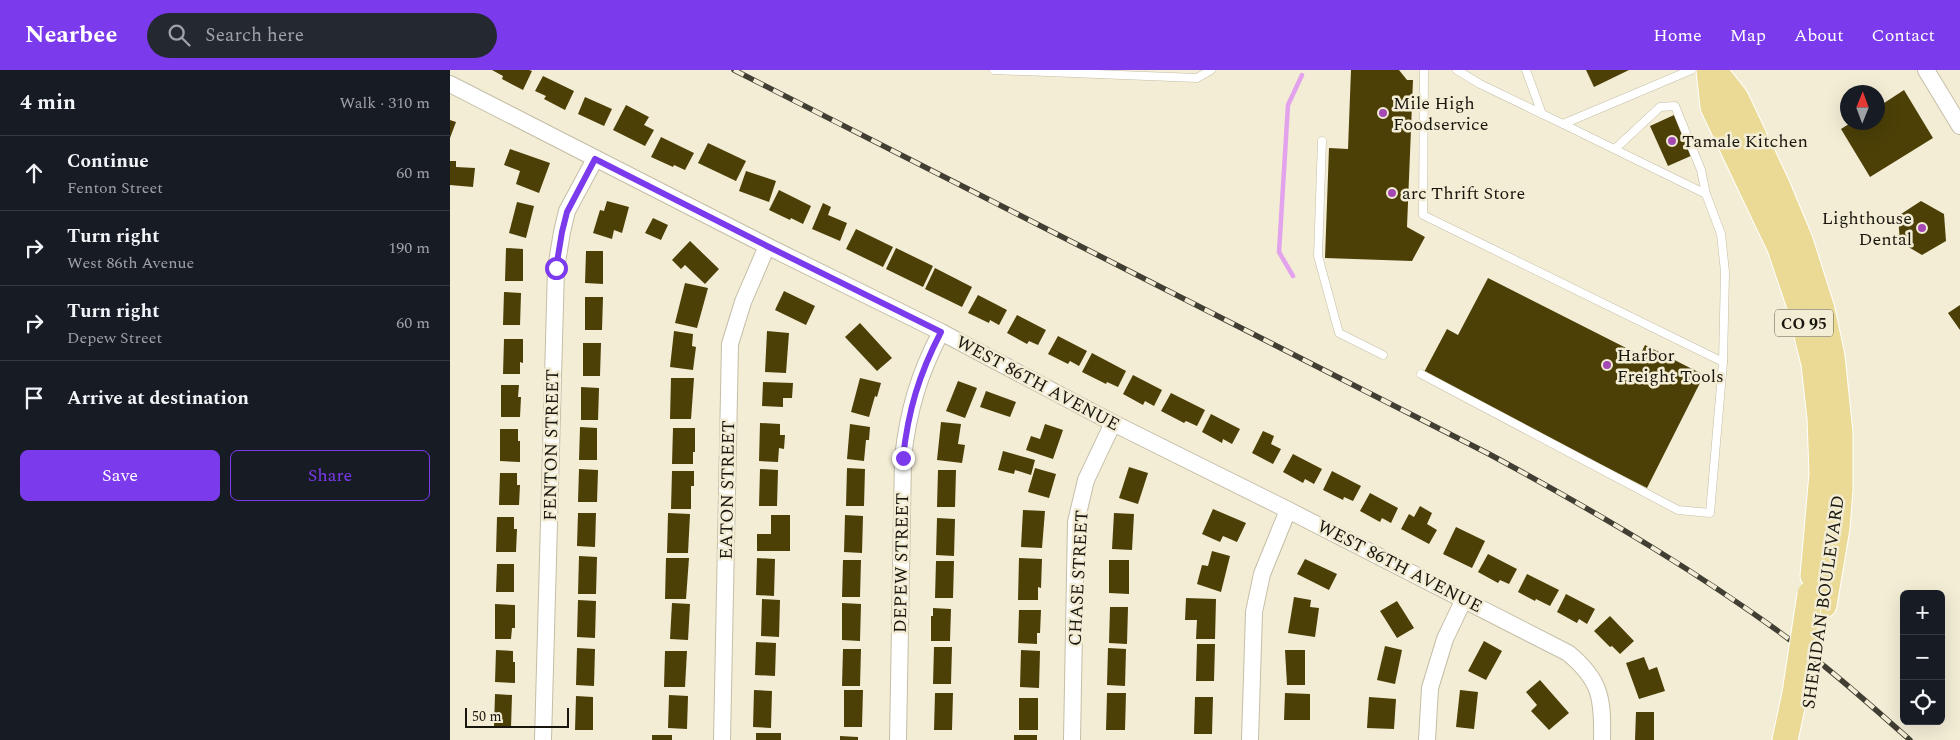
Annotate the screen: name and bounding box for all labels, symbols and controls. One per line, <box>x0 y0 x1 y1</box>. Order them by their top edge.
search box <box>147 13 497 58</box>
text: Nearbee <box>25 17 117 53</box>
icon: search <box>165 21 193 49</box>
text: Search here <box>205 21 304 50</box>
text: Home <box>1653 22 1702 49</box>
text: Map <box>1730 22 1766 49</box>
text: About <box>1794 22 1844 49</box>
text: Contact <box>1872 22 1935 49</box>
north arrow <box>1840 85 1885 130</box>
text: 4 min <box>20 87 76 119</box>
place label: Mile High Foodservice <box>1393 90 1488 138</box>
text: Walk · 310 m <box>339 91 430 115</box>
marker: Mile High Foodservice <box>1377 107 1389 119</box>
place label: Tamale Kitchen <box>1682 128 1808 155</box>
marker: Tamale Kitchen <box>1666 135 1678 147</box>
text: Continue <box>67 147 149 176</box>
icon: ahead <box>20 159 48 187</box>
text: 60 m <box>396 161 430 185</box>
text: Fenton Street <box>67 176 163 200</box>
place label: arc Thrift Store <box>1402 180 1525 207</box>
marker: arc Thrift Store <box>1386 187 1398 199</box>
place label: Lighthouse Dental <box>1822 205 1912 253</box>
text: Turn right <box>67 222 160 251</box>
marker: Lighthouse Dental <box>1916 222 1928 234</box>
icon: right <box>20 234 48 262</box>
text: 190 m <box>388 236 430 260</box>
text: West 86th Avenue <box>67 251 194 275</box>
route start <box>545 257 568 280</box>
text: Turn right <box>67 297 160 326</box>
icon: right <box>20 309 48 337</box>
road number: CO 95 <box>1775 310 1833 336</box>
text: 60 m <box>396 311 430 335</box>
text: Depew Street <box>67 326 162 350</box>
street label: WEST 86TH AVENUE <box>951 329 1125 438</box>
place label: Harbor Freight Tools <box>1617 342 1724 390</box>
marker: Harbor Freight Tools <box>1601 359 1613 371</box>
street label: FENTON STREET <box>537 369 566 521</box>
icon: arrive <box>20 384 48 412</box>
text: Arrive at destination <box>67 384 249 413</box>
street label: EATON STREET <box>713 420 742 560</box>
route end <box>892 447 915 470</box>
button: Save <box>20 450 220 501</box>
button: Share <box>230 450 430 501</box>
street label: DEPEW STREET <box>887 493 916 633</box>
street label: SHERIDAN BOULEVARD <box>1795 494 1852 711</box>
street label: CHASE STREET <box>1061 509 1096 647</box>
street label: WEST 86TH AVENUE <box>1312 513 1487 620</box>
map controls <box>1900 590 1945 725</box>
button: + <box>1900 590 1945 635</box>
button: − <box>1900 635 1945 680</box>
button: locate <box>1900 680 1945 725</box>
scale bar <box>465 705 569 728</box>
text: 50 m <box>472 706 502 727</box>

